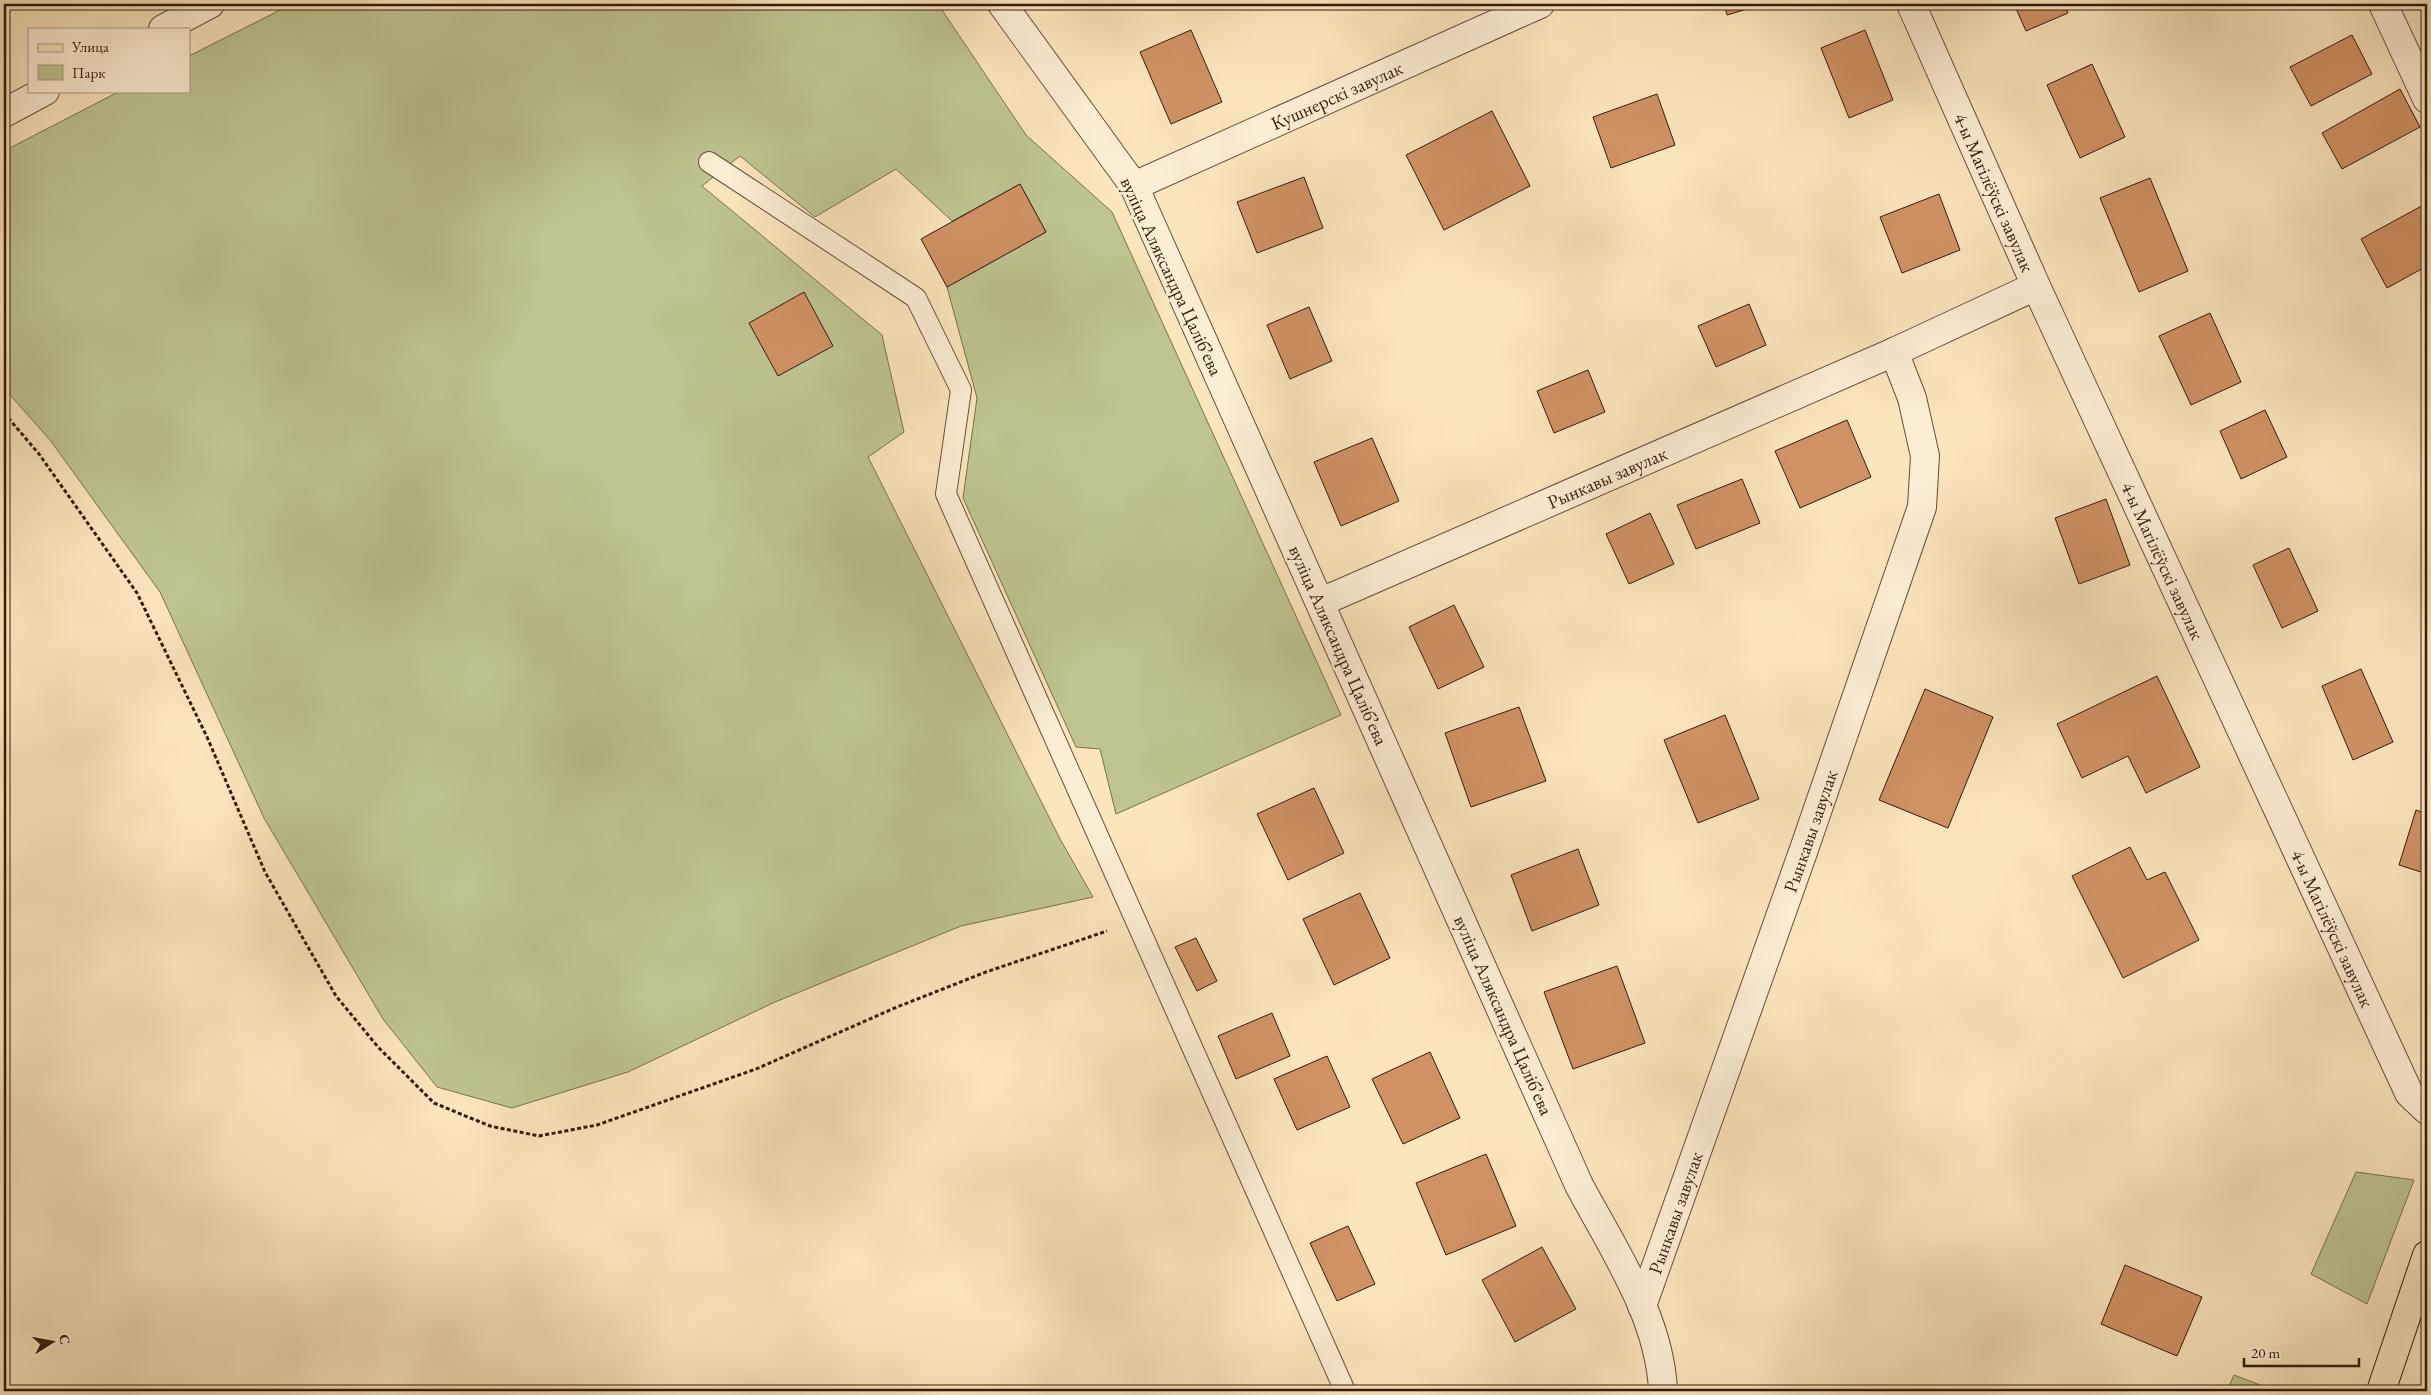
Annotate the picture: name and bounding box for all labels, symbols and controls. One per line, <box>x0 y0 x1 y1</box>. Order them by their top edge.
legend <box>28 28 190 92</box>
text: Улица <box>71 37 109 56</box>
street label: Кушнерскі завулак <box>1267 55 1407 136</box>
text: Парк <box>72 63 105 82</box>
street label: 4-ы Магілёўскі завулак <box>1948 109 2040 276</box>
street label: вуліца Аляксандра Цалібʼева <box>1114 173 1229 380</box>
street label: Рынкавы завулак <box>1543 441 1671 515</box>
street label: 4-ы Магілёўскі завулак <box>2115 478 2210 644</box>
street label: вуліца Аляксандра Цалібʼева <box>1283 541 1394 750</box>
street label: Рынкавы завулак <box>1778 766 1843 896</box>
street label: 4-ы Магілёўскі завулак <box>2285 845 2380 1011</box>
street label: вуліца Аляксандра Цалібʼева <box>1448 911 1559 1120</box>
street label: Рынкавы завулак <box>1642 1148 1709 1277</box>
north arrow <box>28 1318 78 1368</box>
text: С <box>55 1333 75 1346</box>
scale bar <box>2244 1335 2358 1367</box>
text: 20 m <box>2251 1343 2280 1362</box>

